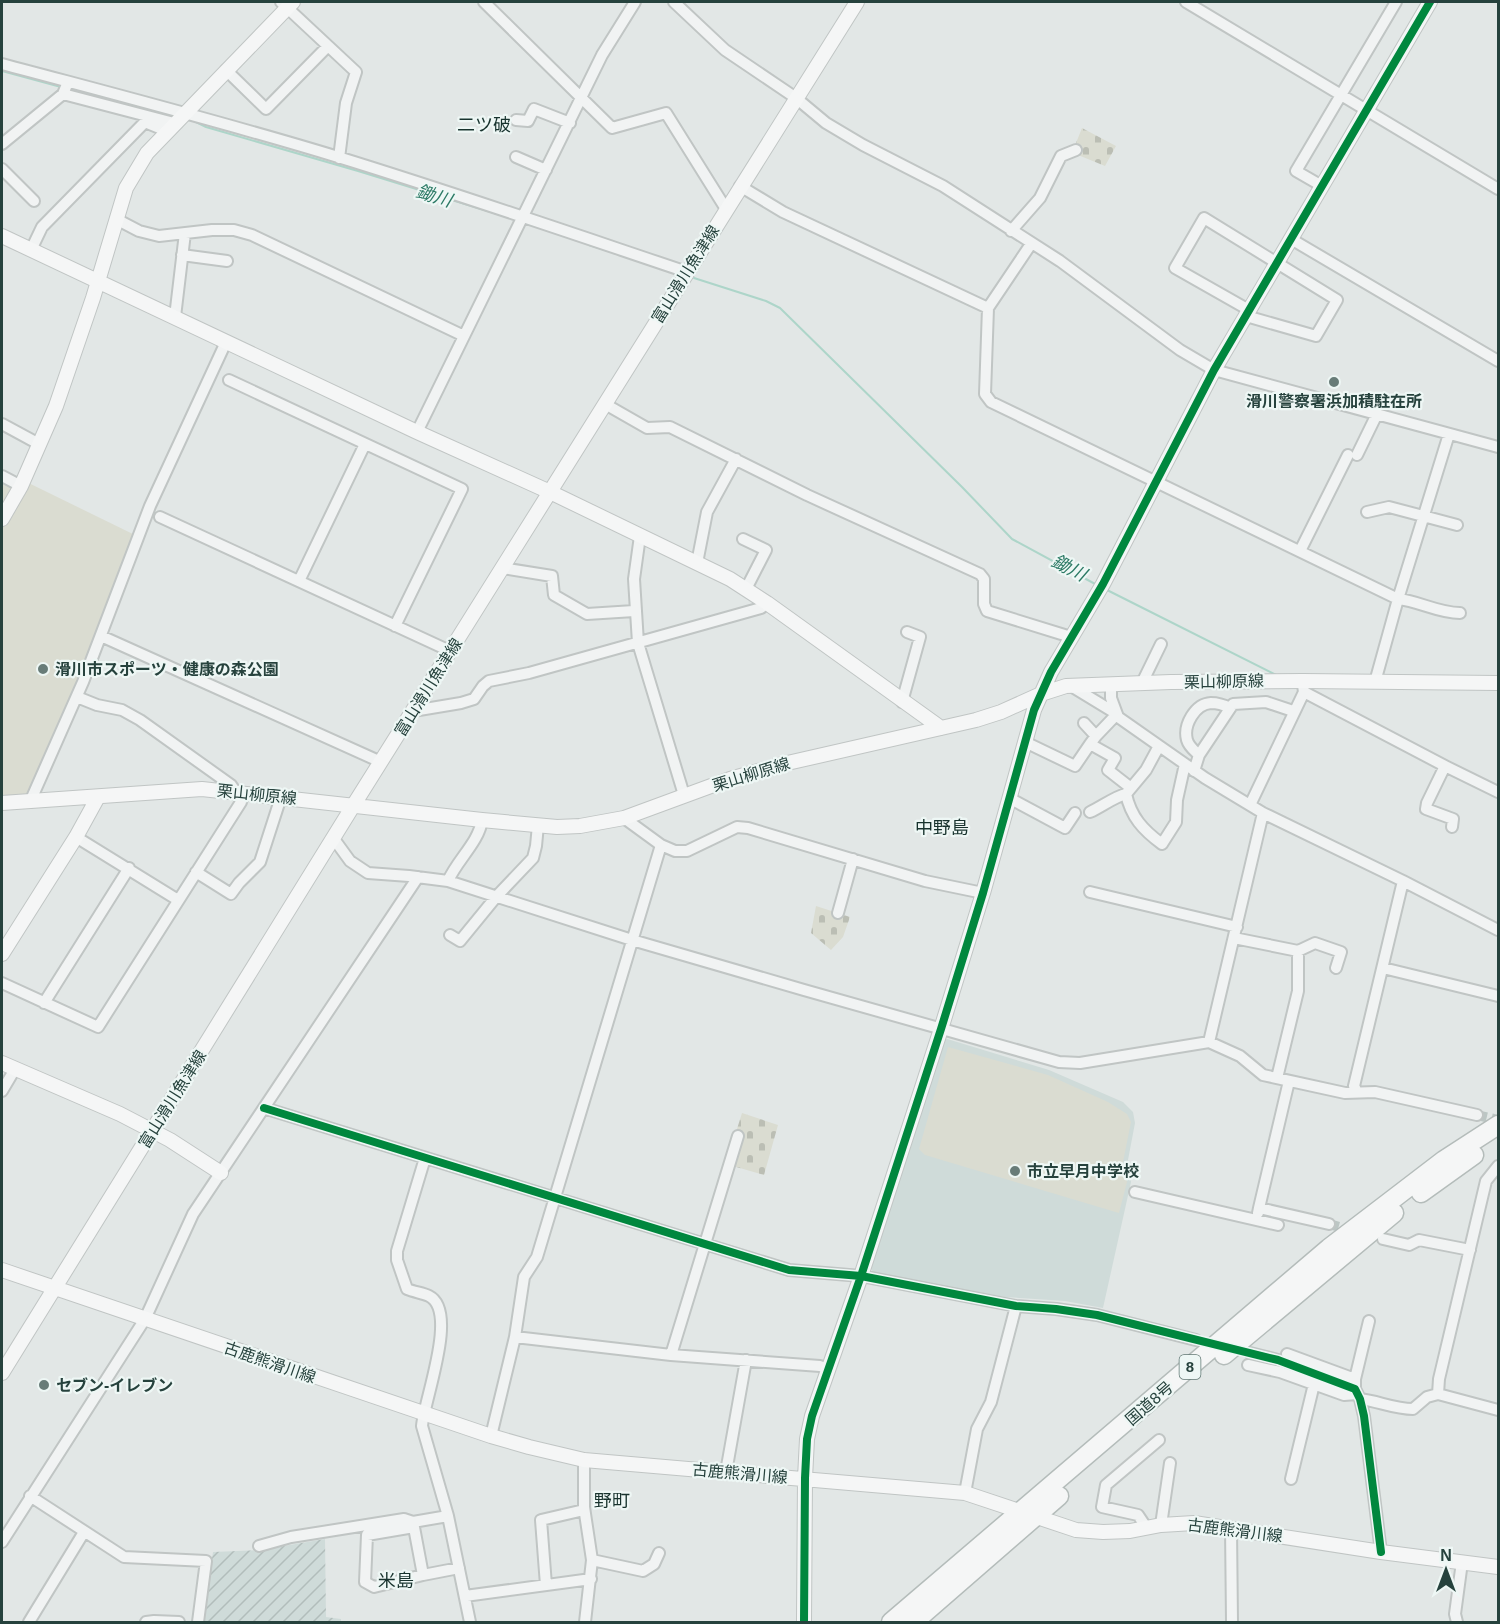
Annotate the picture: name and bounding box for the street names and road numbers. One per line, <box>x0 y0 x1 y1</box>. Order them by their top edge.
street label: 富山滑川魚津線 <box>648 222 722 326</box>
street label: 富山滑川魚津線 <box>391 635 465 739</box>
street label: 栗山柳原線 <box>1184 672 1264 691</box>
street label: 栗山柳原線 <box>710 755 792 794</box>
street label: 栗山柳原線 <box>216 782 298 807</box>
street label: 富山滑川魚津線 <box>135 1047 209 1151</box>
street label: 古鹿熊滑川線 <box>222 1339 318 1386</box>
road number: 8 <box>1180 1355 1200 1379</box>
street label: 国道8号 <box>1122 1378 1176 1428</box>
street label: 古鹿熊滑川線 <box>691 1461 789 1486</box>
street label: 古鹿熊滑川線 <box>1186 1516 1284 1545</box>

